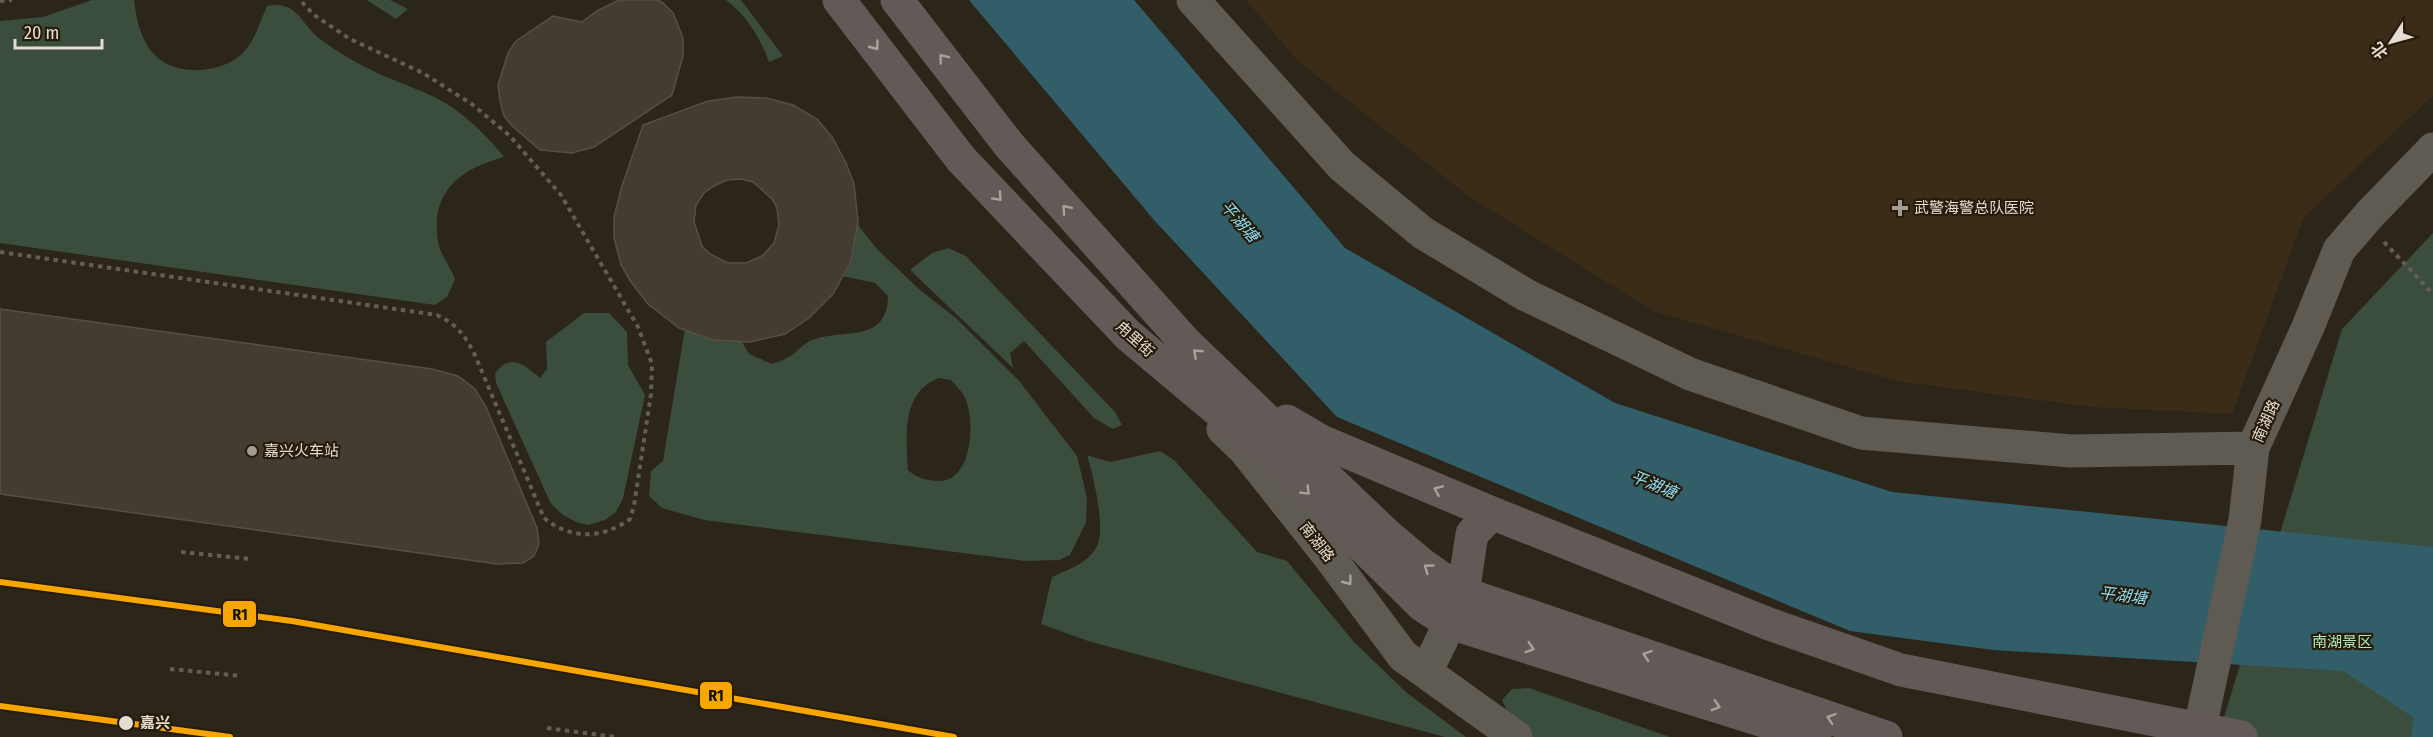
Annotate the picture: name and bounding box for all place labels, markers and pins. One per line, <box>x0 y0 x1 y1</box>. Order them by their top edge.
marker: 武警海警总队医院 <box>1891 199 1909 217</box>
place label: 武警海警总队医院 <box>1914 199 2034 217</box>
place label: 嘉兴火车站 <box>264 442 339 460</box>
marker: 嘉兴火车站 <box>245 444 259 458</box>
marker: 嘉兴 <box>117 714 135 732</box>
place label: 嘉兴 <box>140 714 170 732</box>

